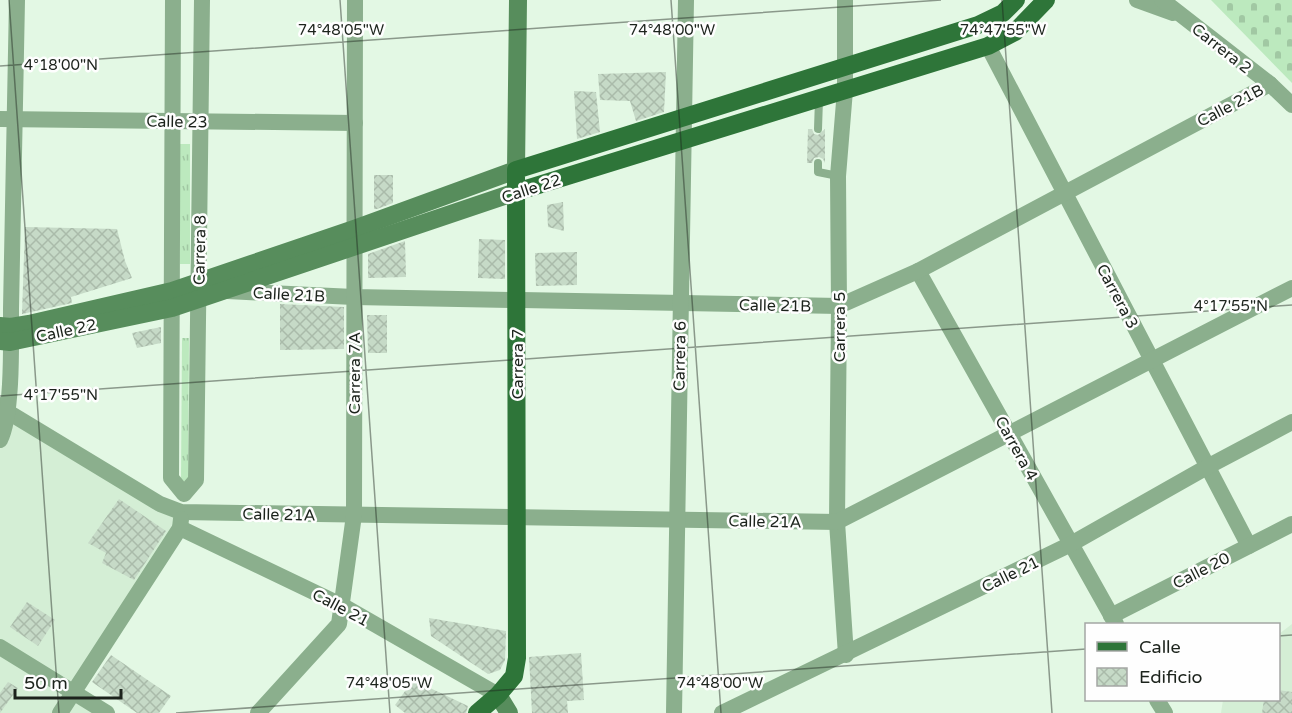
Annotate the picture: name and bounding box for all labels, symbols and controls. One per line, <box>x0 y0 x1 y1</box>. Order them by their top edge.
street label: Carrera 2 <box>1187 19 1255 78</box>
text: 74°48'05"W <box>298 21 384 39</box>
text: 74°48'00"W <box>629 21 715 39</box>
text: 74°47'55"W <box>960 21 1046 39</box>
text: 4°18'00"N <box>24 56 98 74</box>
street label: Calle 21B <box>1194 80 1267 132</box>
street label: Calle 23 <box>146 111 208 133</box>
street label: Calle 22 <box>499 170 564 208</box>
street label: Carrera 8 <box>189 215 211 285</box>
street label: Carrera 3 <box>1092 261 1142 332</box>
street label: Calle 21B <box>252 283 326 307</box>
street label: Carrera 5 <box>830 292 850 362</box>
street label: Calle 21B <box>739 295 811 317</box>
text: 4°17'55"N <box>1194 297 1268 315</box>
street label: Calle 22 <box>34 315 98 347</box>
street label: Carrera 6 <box>669 321 691 391</box>
street label: Carrera 7 <box>508 329 528 399</box>
street label: Carrera 7A <box>345 332 365 414</box>
text: 4°17'55"N <box>24 386 98 404</box>
street label: Carrera 4 <box>990 413 1042 484</box>
street label: Calle 21A <box>242 504 316 526</box>
street label: Calle 21A <box>728 511 802 533</box>
street label: Calle 20 <box>1170 548 1233 594</box>
street label: Calle 21 <box>978 552 1042 597</box>
street label: Calle 21 <box>309 585 372 631</box>
legend <box>1085 623 1280 701</box>
text: Calle <box>1139 636 1181 658</box>
scale bar <box>15 662 122 700</box>
text: Edificio <box>1139 666 1203 688</box>
text: 50 m <box>24 672 68 694</box>
text: 74°48'05"W <box>346 674 432 692</box>
text: 74°48'00"W <box>677 674 763 692</box>

